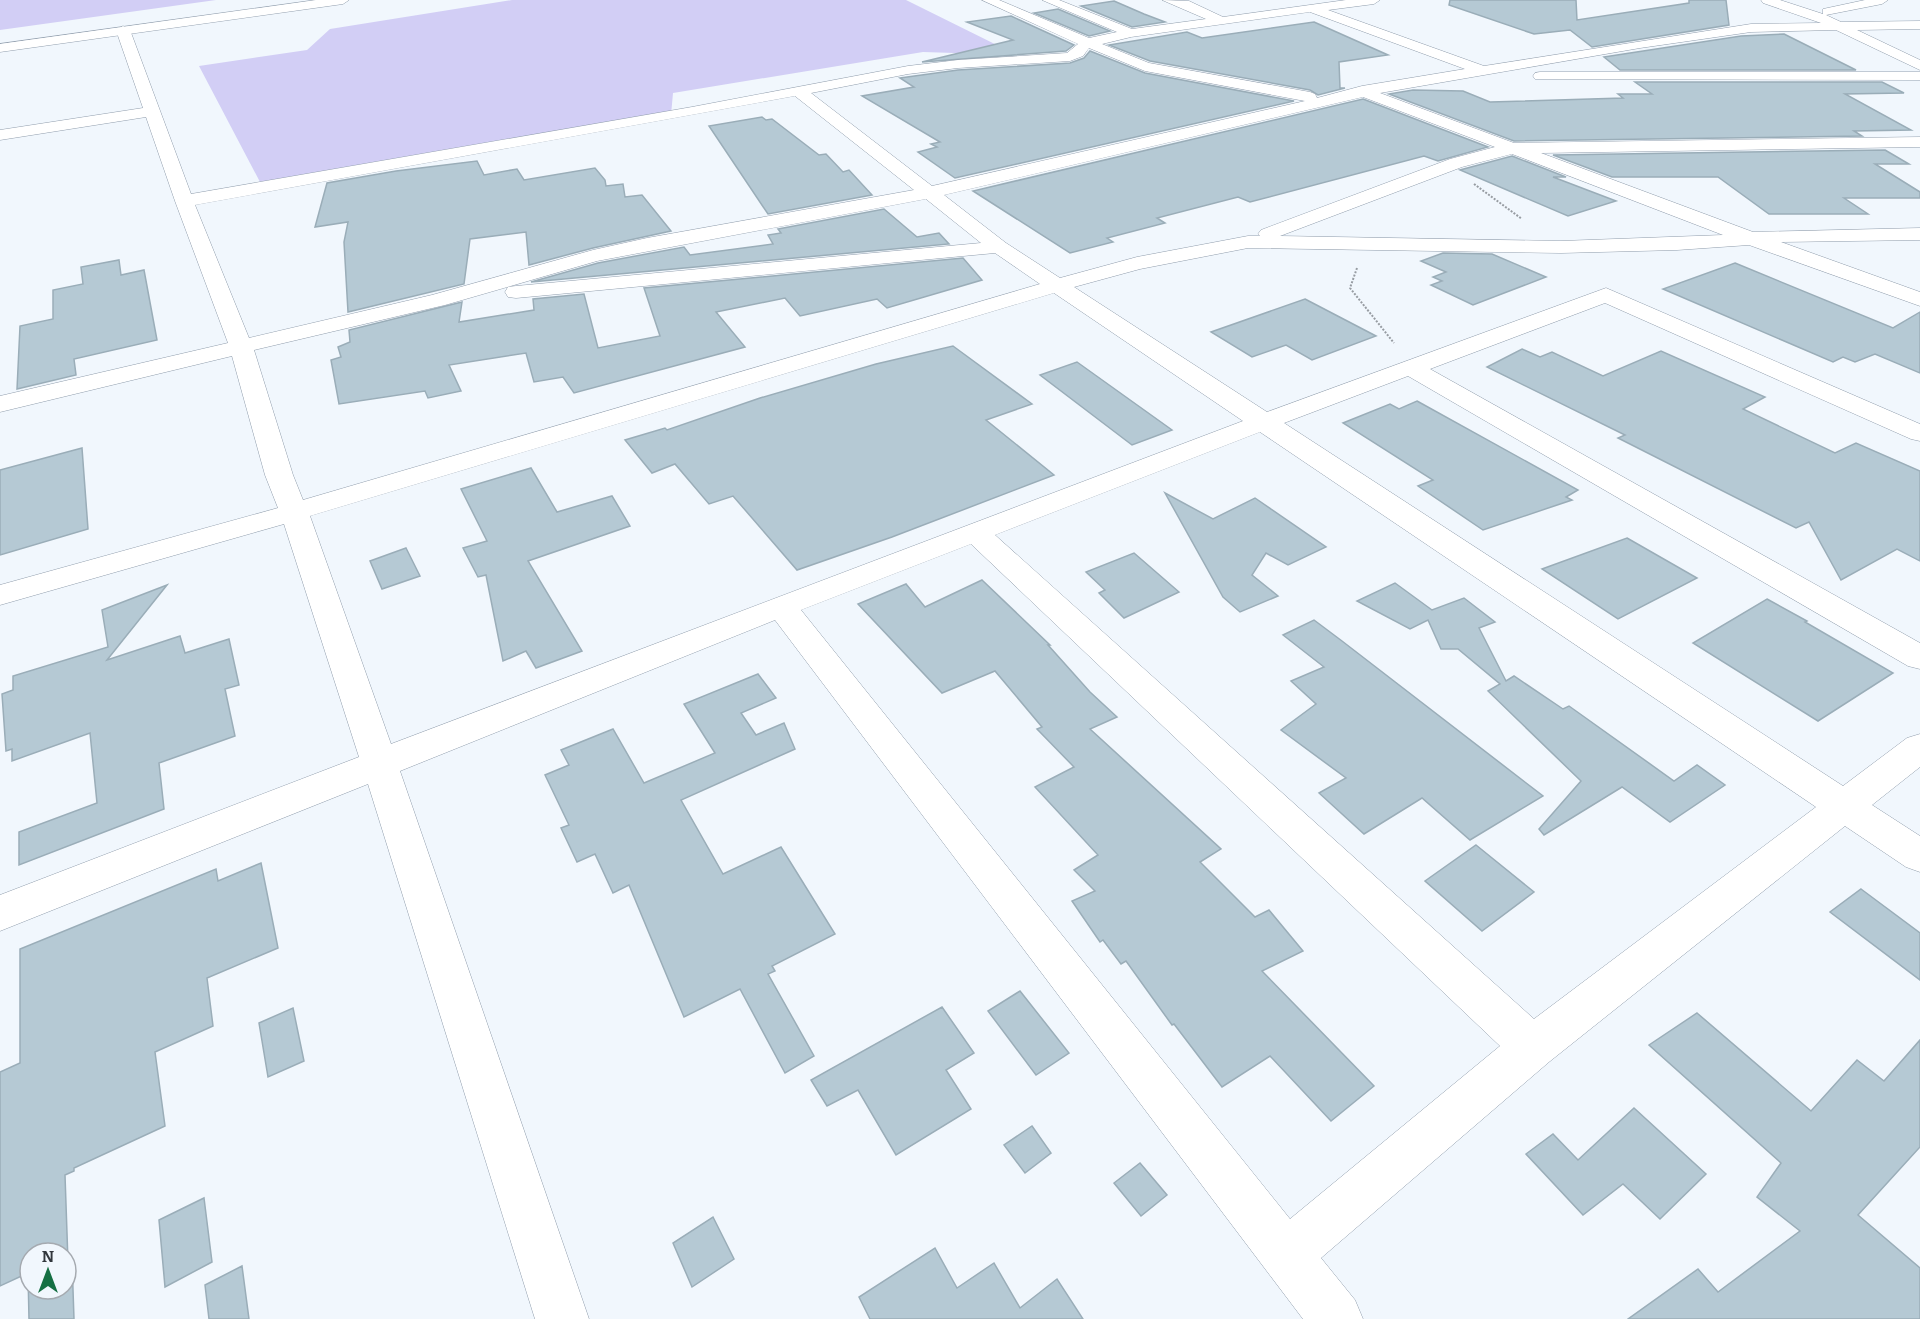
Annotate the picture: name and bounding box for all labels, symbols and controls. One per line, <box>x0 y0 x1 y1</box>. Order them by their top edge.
north arrow <box>18 1241 78 1301</box>
text: N <box>42 1247 54 1266</box>

